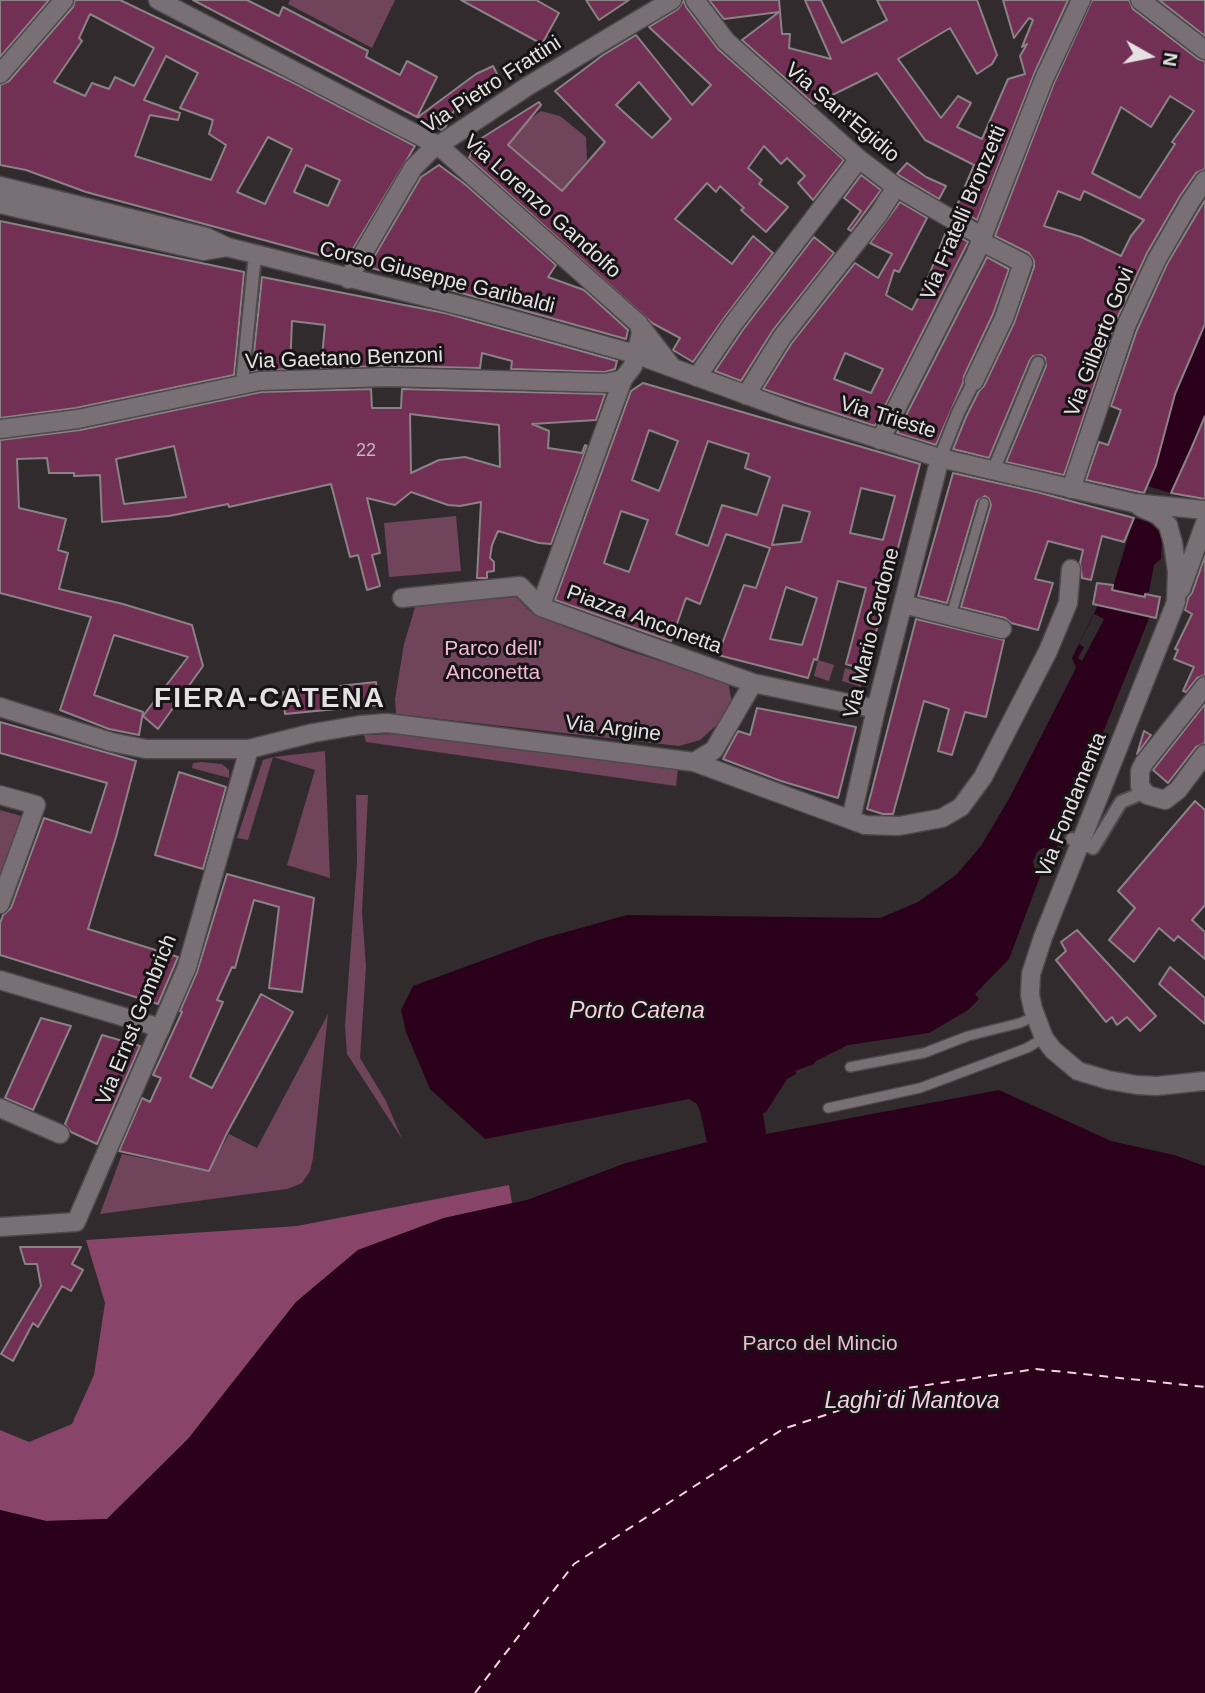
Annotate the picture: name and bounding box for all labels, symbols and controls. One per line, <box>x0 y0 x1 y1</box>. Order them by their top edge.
north arrow <box>1114 21 1184 91</box>
street label: Via Pietro Frattini <box>418 31 566 139</box>
text: N <box>1159 51 1182 68</box>
street label: Via Sant'Egidio <box>780 58 904 168</box>
street label: Via Fratelli Bronzetti <box>916 122 1012 304</box>
street label: Via Lorenzo Gandolfo <box>458 130 626 284</box>
street label: Corso Giuseppe Garibaldi <box>317 237 557 319</box>
street label: Via Gilberto Govi <box>1060 264 1140 420</box>
street label: Via Gaetano Benzoni <box>245 343 443 375</box>
street label: Via Trieste <box>837 391 939 445</box>
house number: 22 <box>356 440 376 462</box>
street label: Via Mario Cardone <box>839 545 905 721</box>
street label: Piazza Anconetta <box>563 580 725 660</box>
park label: Parco dell' Anconetta <box>444 636 542 686</box>
district label: FIERA-CATENA <box>156 682 384 716</box>
street label: Via Argine <box>564 711 662 747</box>
street label: Via Fondamenta <box>1032 729 1112 881</box>
street label: Via Ernst Gombrich <box>91 931 183 1109</box>
water label: Porto Catena <box>569 998 705 1026</box>
park label: Parco del Mincio <box>742 1331 898 1357</box>
water label: Laghi di Mantova <box>824 1388 1000 1416</box>

